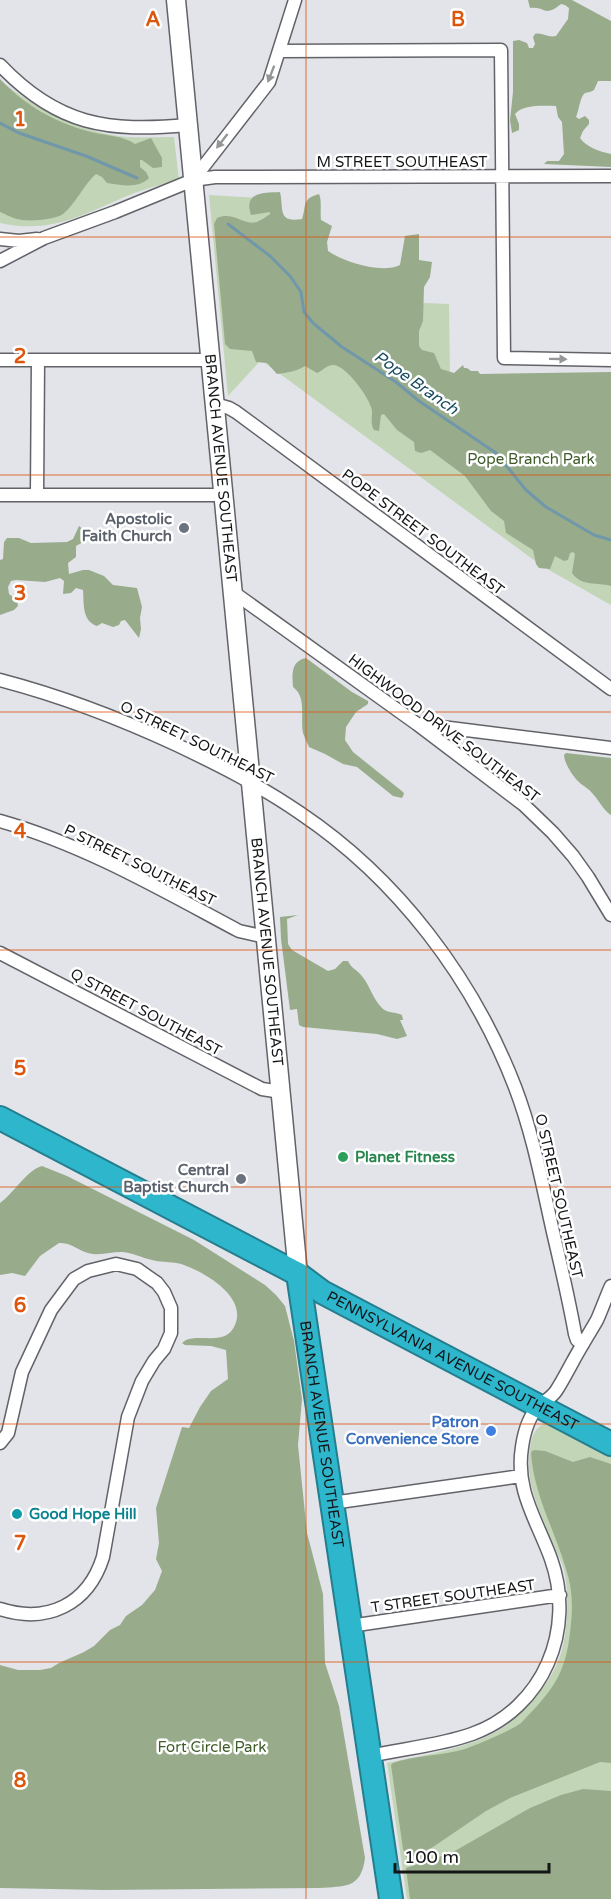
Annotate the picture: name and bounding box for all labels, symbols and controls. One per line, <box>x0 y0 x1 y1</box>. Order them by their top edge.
text: A <box>146 8 161 32</box>
text: B <box>451 8 465 32</box>
one-way arrow <box>266 65 276 83</box>
text: 1 <box>14 108 26 132</box>
one-way arrow <box>217 134 229 149</box>
street label: M STREET SOUTHEAST <box>317 153 487 171</box>
text: 2 <box>14 345 26 369</box>
water label: Pope Branch <box>370 347 463 420</box>
street label: BRANCH AVENUE SOUTHEAST <box>201 353 241 583</box>
one-way arrow <box>548 354 567 364</box>
park label: Pope Branch Park <box>467 450 595 468</box>
street label: POPE STREET SOUTHEAST <box>338 465 508 599</box>
place label: Apostolic Faith Church <box>82 510 172 545</box>
marker: Apostolic Faith Church <box>177 521 191 535</box>
text: 3 <box>14 582 26 606</box>
street label: HIGHWOOD DRIVE SOUTHEAST <box>345 650 543 806</box>
street label: O STREET SOUTHEAST <box>117 697 277 787</box>
text: 4 <box>14 820 27 844</box>
street label: P STREET SOUTHEAST <box>61 820 219 910</box>
street label: BRANCH AVENUE SOUTHEAST <box>247 837 287 1067</box>
street label: Q STREET SOUTHEAST <box>67 964 225 1060</box>
text: 5 <box>14 1057 26 1081</box>
street label: O STREET SOUTHEAST <box>531 1112 587 1280</box>
place label: Planet Fitness <box>355 1148 455 1166</box>
marker: Planet Fitness <box>336 1150 350 1164</box>
place label: Central Baptist Church <box>123 1161 229 1197</box>
marker: Central Baptist Church <box>234 1172 248 1186</box>
street label: PENNSYLVANIA AVENUE SOUTHEAST <box>324 1287 582 1434</box>
text: 6 <box>14 1294 26 1318</box>
street label: BRANCH AVENUE SOUTHEAST <box>296 1319 348 1549</box>
place label: Patron Convenience Store <box>346 1413 479 1448</box>
marker: Patron Convenience Store <box>484 1424 498 1438</box>
place label: Good Hope Hill <box>29 1505 136 1524</box>
marker: Good Hope Hill <box>10 1507 24 1521</box>
text: 7 <box>14 1532 26 1556</box>
street label: T STREET SOUTHEAST <box>370 1576 536 1616</box>
park label: Fort Circle Park <box>158 1738 266 1756</box>
text: 8 <box>14 1769 26 1793</box>
scale bar <box>395 1836 550 1874</box>
text: 100 m <box>404 1846 459 1868</box>

